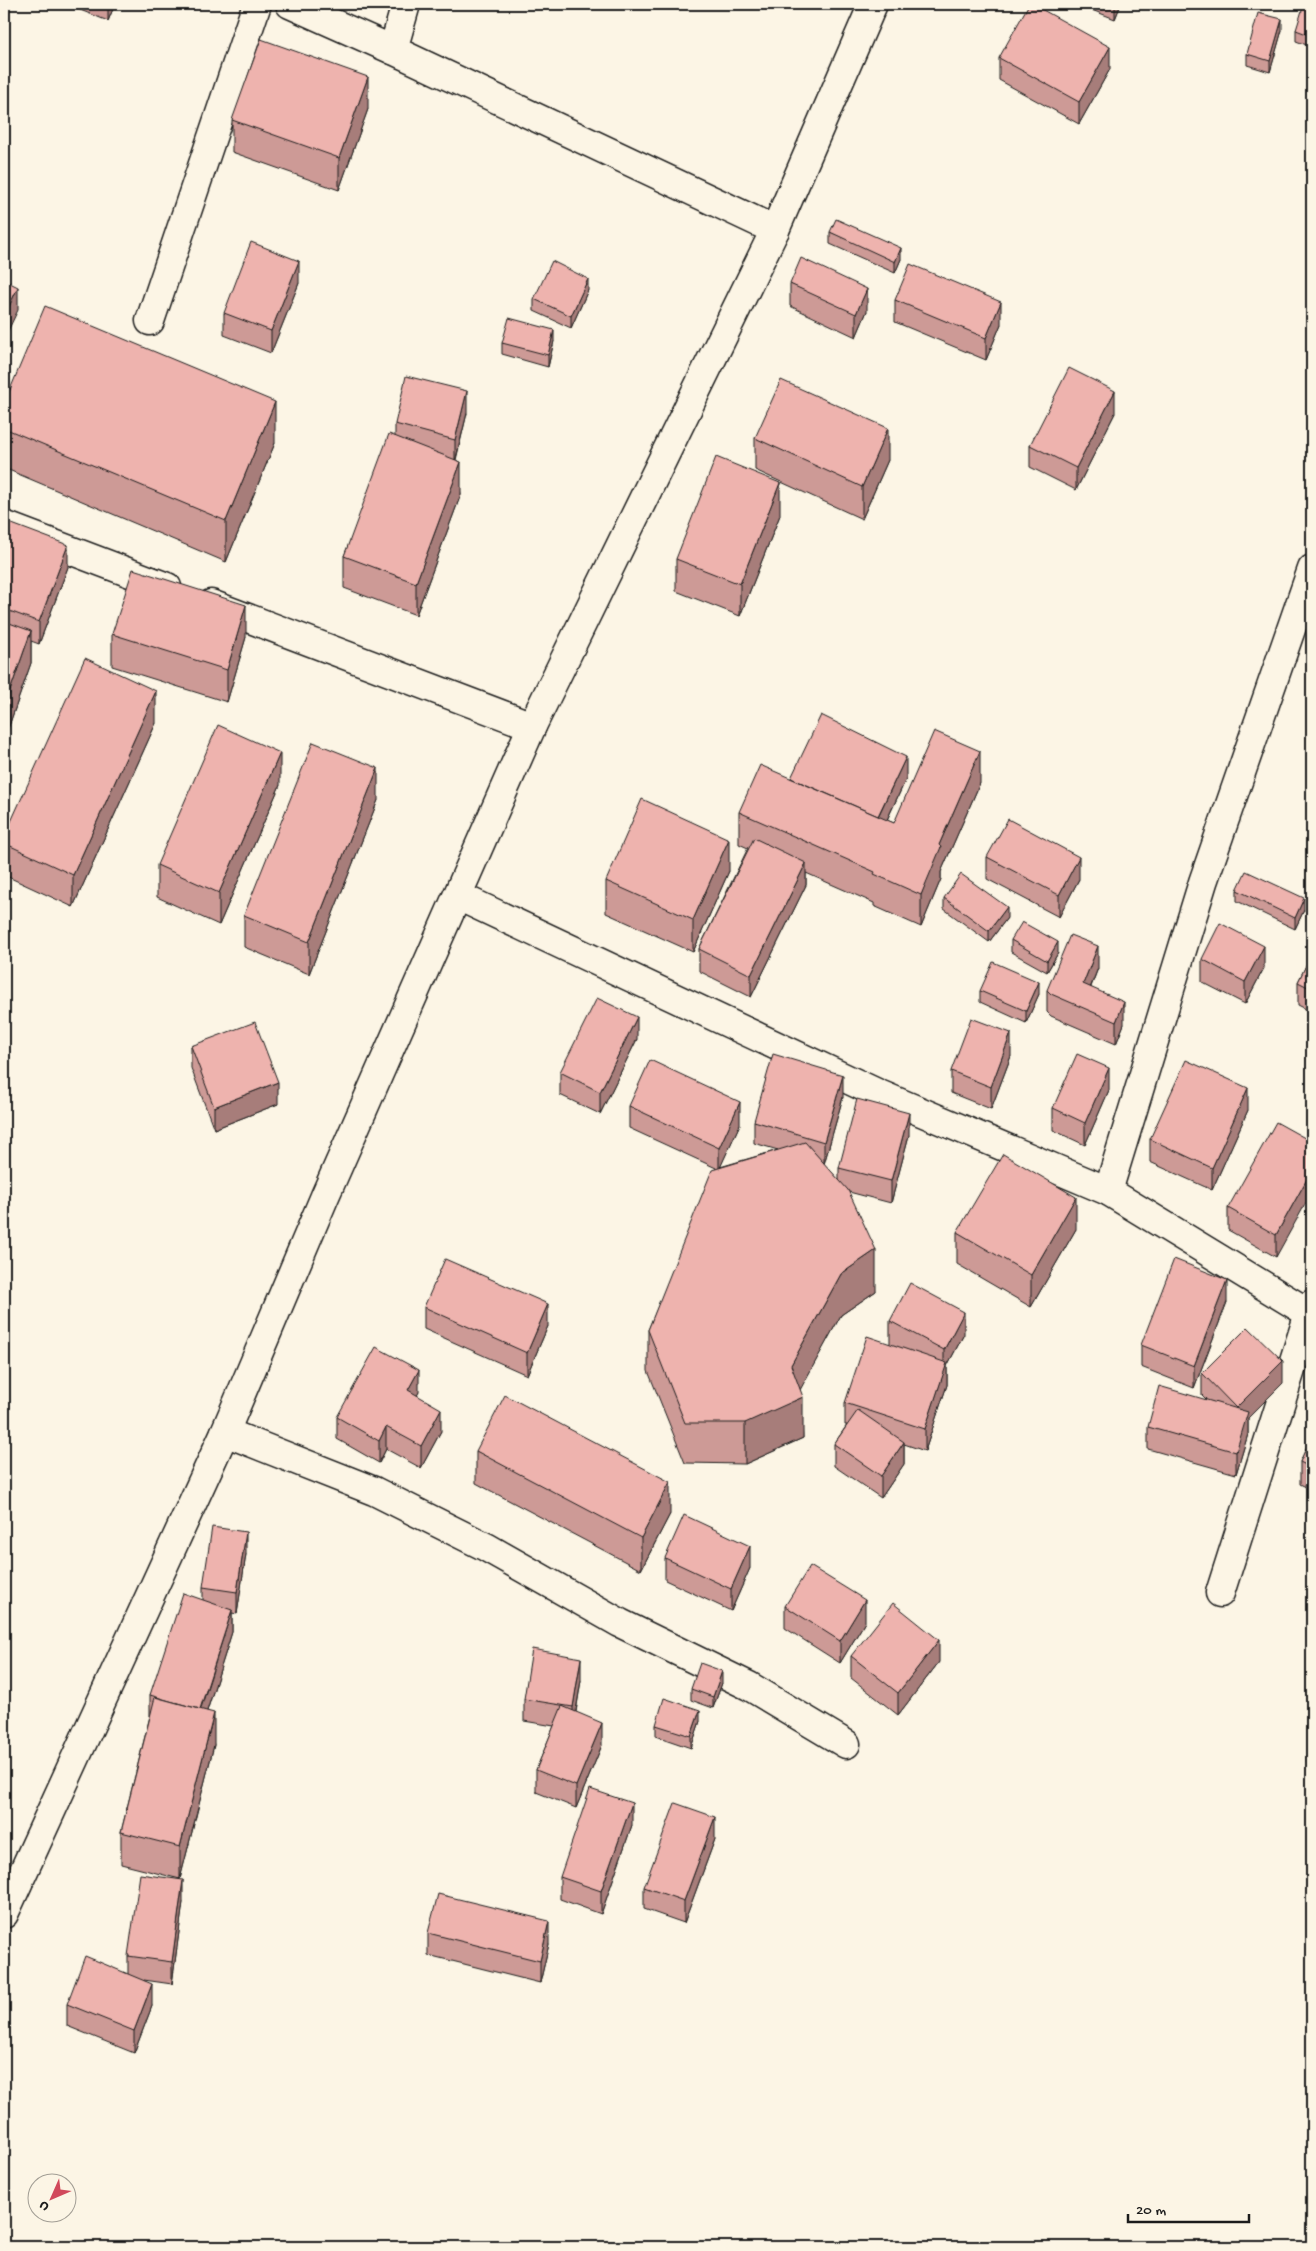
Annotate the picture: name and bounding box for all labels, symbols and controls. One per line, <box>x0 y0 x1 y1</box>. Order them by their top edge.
north arrow <box>28 2174 78 2224</box>
scale bar <box>1128 2191 1250 2223</box>
text: U <box>36 2197 53 2214</box>
text: 20 m <box>1136 2202 1166 2220</box>

